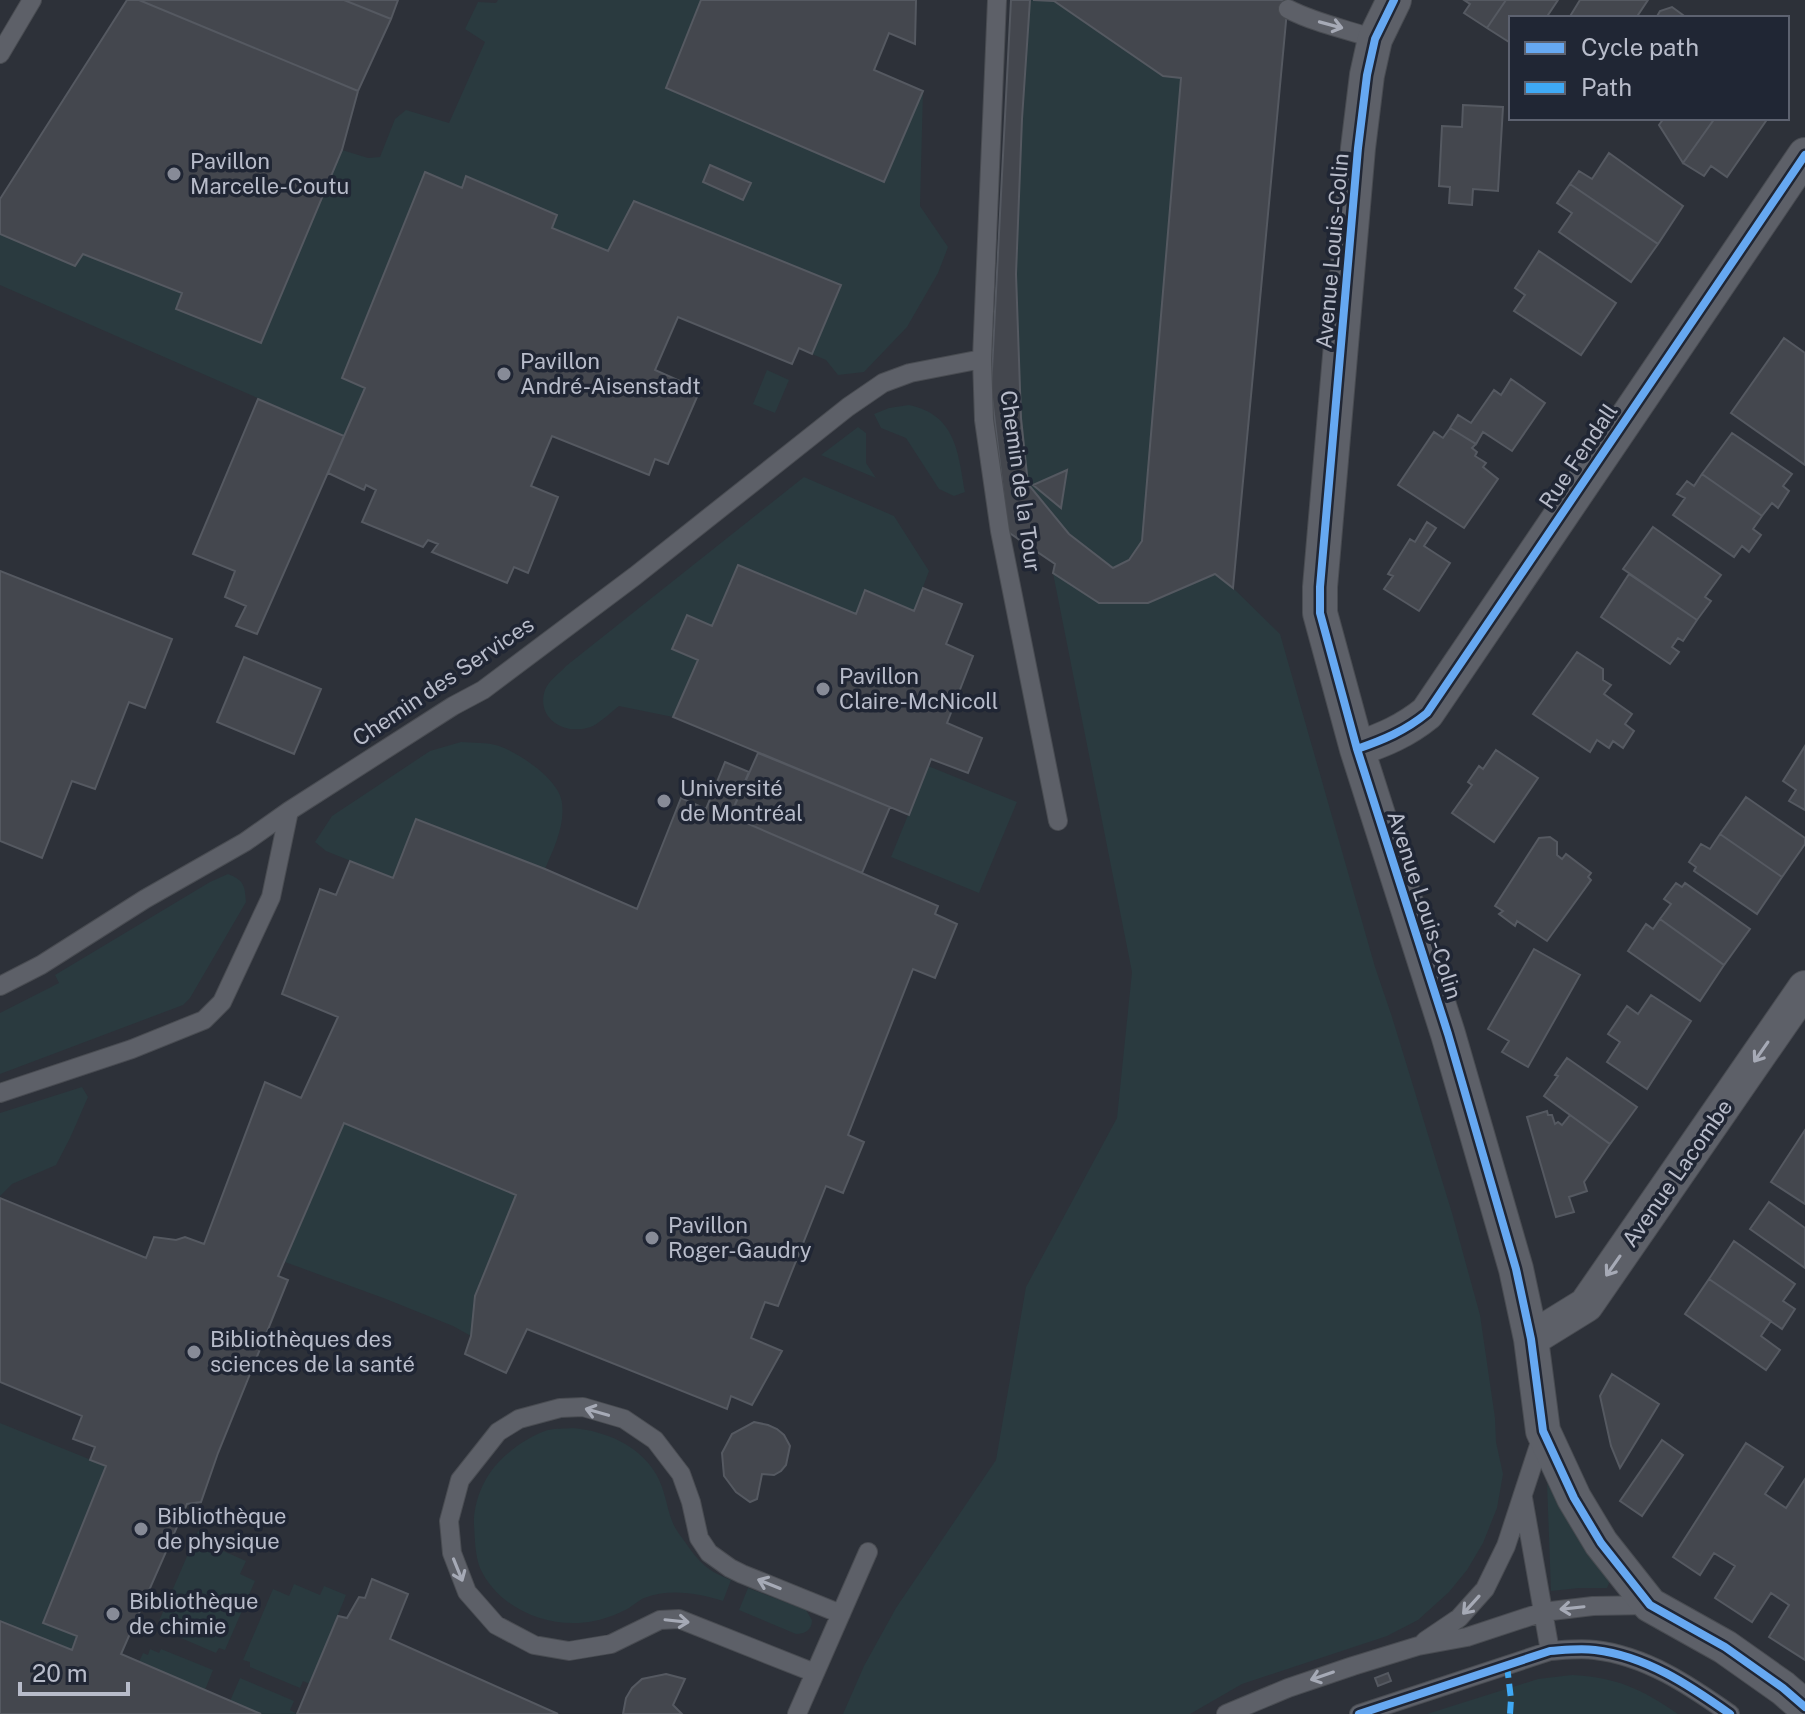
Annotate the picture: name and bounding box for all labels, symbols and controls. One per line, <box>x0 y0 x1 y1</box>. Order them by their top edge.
legend <box>1509 16 1789 120</box>
one-way arrow <box>1317 19 1343 34</box>
text: Cycle path <box>1581 33 1699 61</box>
text: Path <box>1581 73 1632 101</box>
place label: Pavillon Marcelle-Coutu <box>190 148 349 199</box>
street label: Avenue Louis-Colin <box>1310 152 1354 350</box>
marker: Pavillon Marcelle-Coutu <box>165 165 183 183</box>
place label: Pavillon André-Aisenstadt <box>520 348 701 399</box>
marker: Pavillon André-Aisenstadt <box>495 365 513 383</box>
street label: Chemin de la Tour <box>995 389 1047 573</box>
street label: Rue Fendall <box>1533 398 1623 514</box>
street label: Chemin des Services <box>348 611 538 751</box>
place label: Pavillon Claire-McNicoll <box>839 663 998 714</box>
marker: Pavillon Claire-McNicoll <box>814 680 832 698</box>
place label: Université de Montréal <box>680 775 803 826</box>
marker: Université de Montréal <box>655 792 673 810</box>
street label: Avenue Louis-Colin <box>1382 808 1468 1002</box>
one-way arrow <box>1753 1041 1769 1063</box>
street label: Avenue Lacombe <box>1616 1094 1738 1252</box>
place label: Pavillon Roger-Gaudry <box>668 1212 812 1263</box>
marker: Pavillon Roger-Gaudry <box>643 1229 661 1247</box>
one-way arrow <box>1605 1255 1621 1277</box>
place label: Bibliothèques des sciences de la santé <box>210 1326 415 1377</box>
marker: Bibliothèques des sciences de la santé <box>185 1343 203 1361</box>
one-way arrow <box>585 1403 611 1418</box>
place label: Bibliothèque de physique <box>157 1503 286 1554</box>
marker: Bibliothèque de physique <box>132 1520 150 1538</box>
one-way arrow <box>452 1557 467 1582</box>
one-way arrow <box>757 1576 782 1590</box>
place label: Bibliothèque de chimie <box>129 1588 258 1639</box>
one-way arrow <box>1462 1594 1480 1614</box>
one-way arrow <box>1560 1601 1586 1616</box>
marker: Bibliothèque de chimie <box>104 1605 122 1623</box>
one-way arrow <box>663 1614 690 1629</box>
scale bar <box>20 1646 128 1696</box>
text: 20 m <box>32 1659 88 1687</box>
one-way arrow <box>1310 1670 1335 1685</box>

